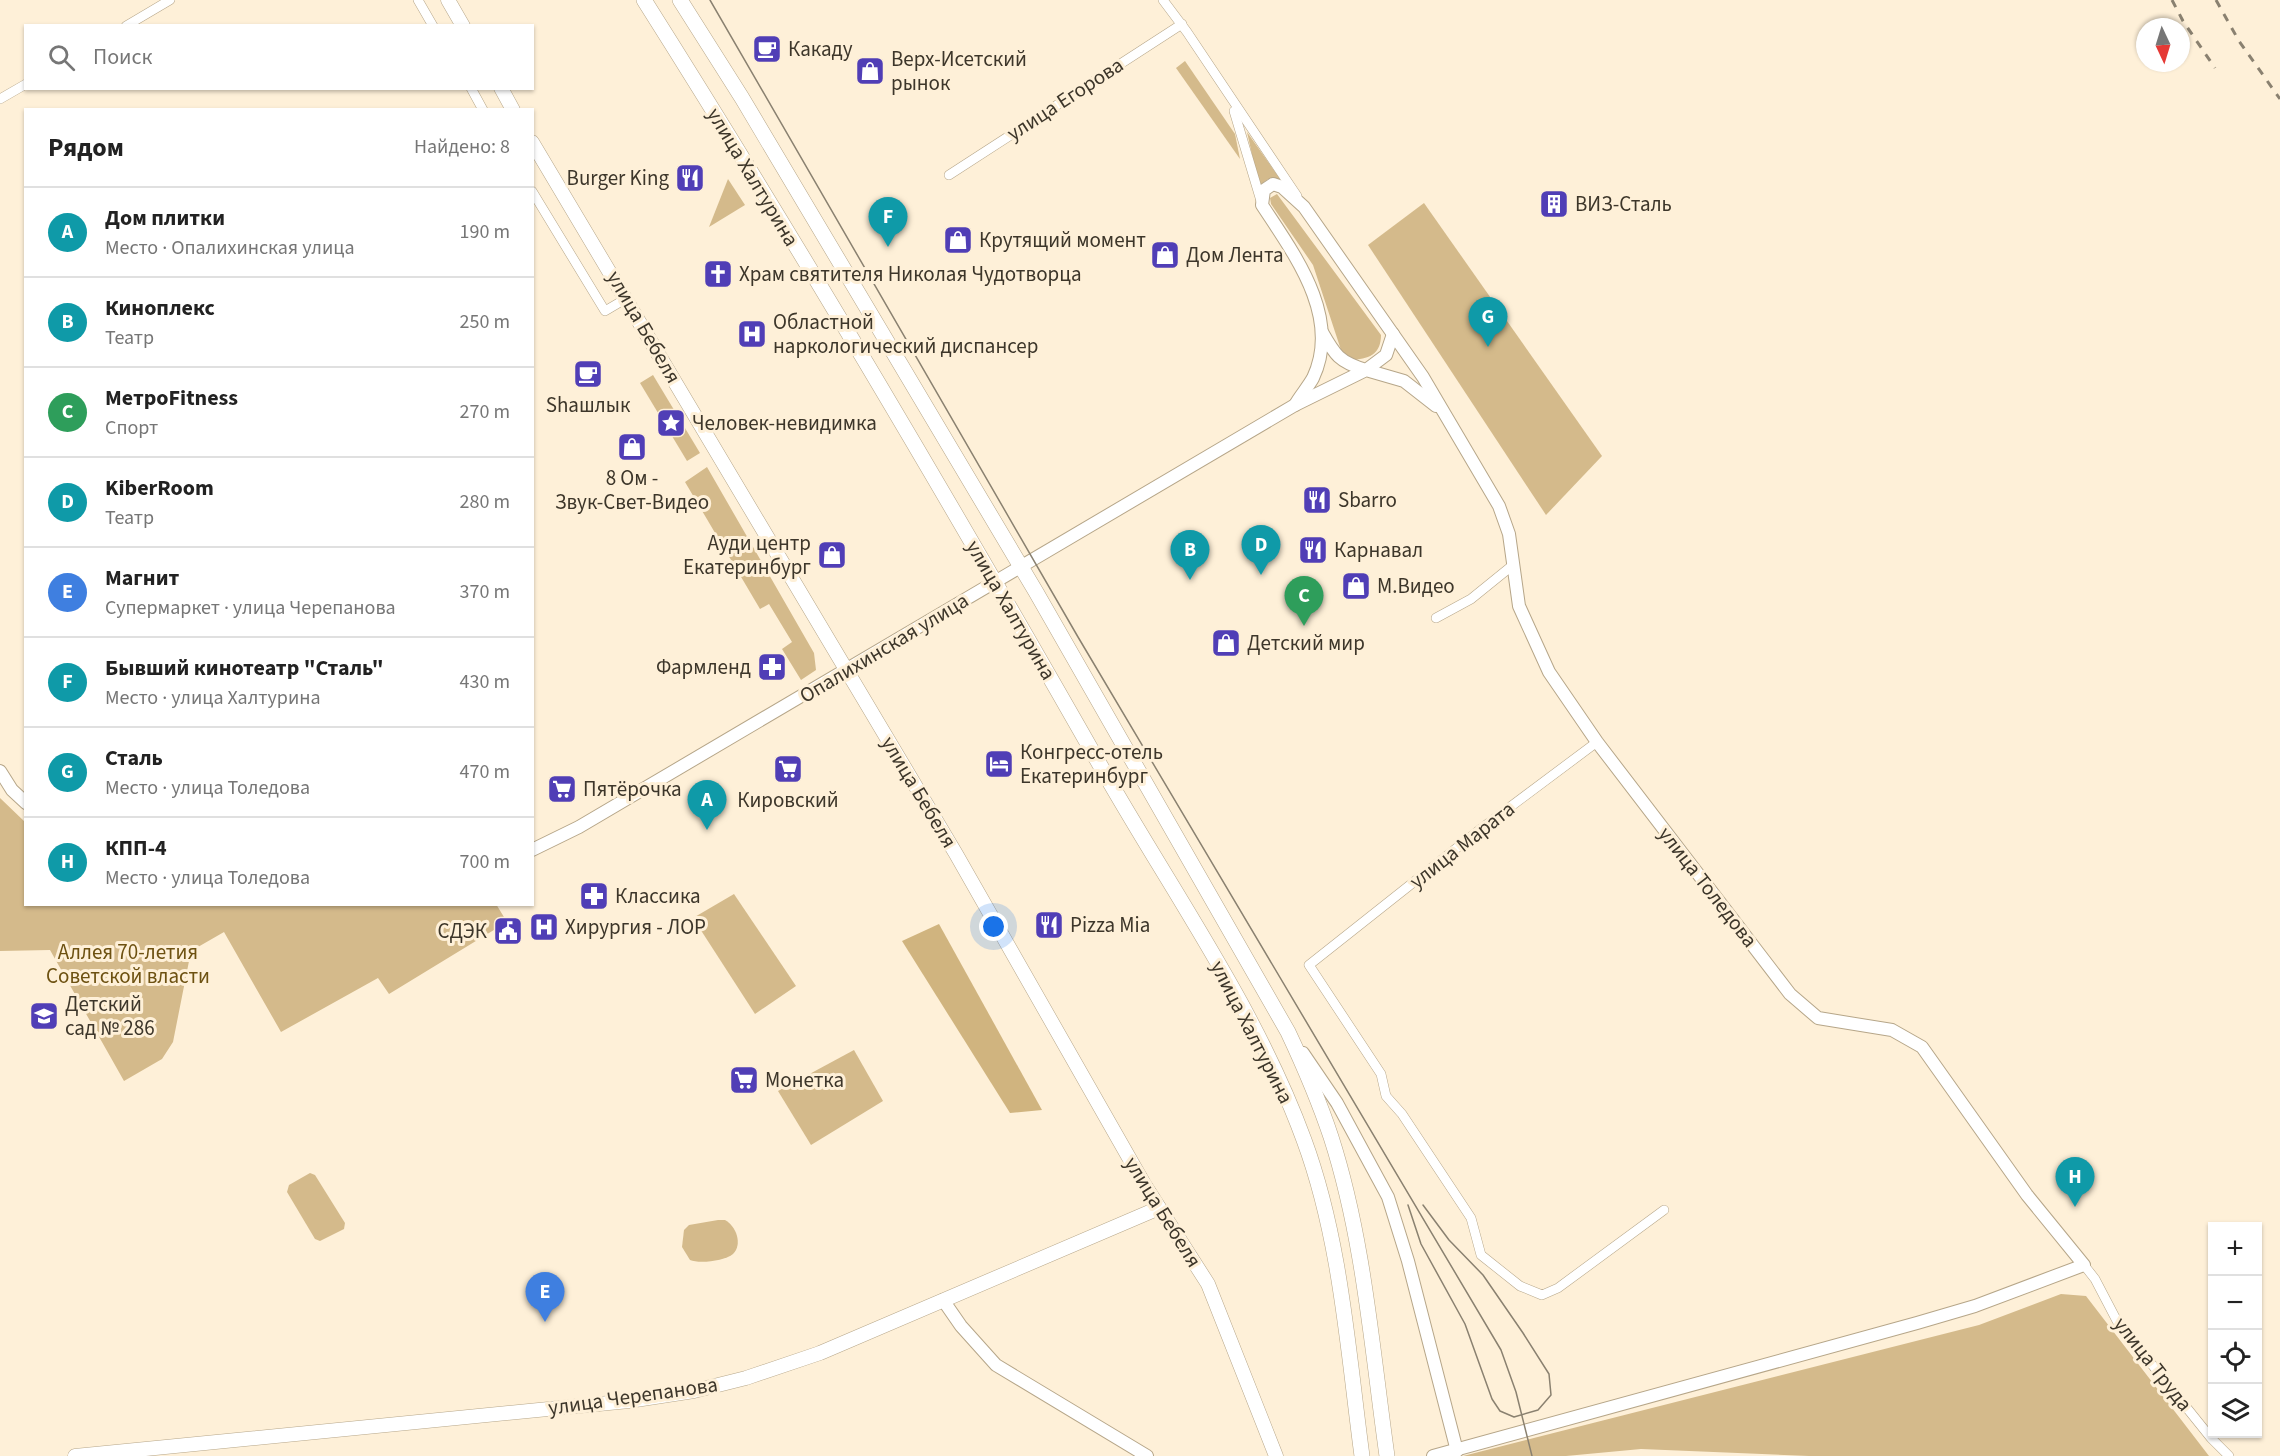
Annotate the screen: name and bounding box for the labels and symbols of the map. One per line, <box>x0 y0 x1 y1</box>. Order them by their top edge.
north arrow <box>2136 18 2190 72</box>
cafe icon: Какаду <box>751 33 783 65</box>
place label: Какаду <box>788 34 853 64</box>
place label: Верх-Исетский рынок <box>891 44 1027 98</box>
street label: улица Егорова <box>1001 50 1129 148</box>
shop icon: Верх-Исетский рынок <box>854 55 886 87</box>
street label: улица Халтурина <box>700 102 806 252</box>
restaurant icon: Burger King <box>674 162 706 194</box>
place label: Burger King <box>567 163 669 193</box>
building icon: ВИЗ-Сталь <box>1538 188 1570 220</box>
place label: ВИЗ-Сталь <box>1575 189 1672 219</box>
pin: F <box>868 198 908 247</box>
shop icon: Крутящий момент <box>942 224 974 256</box>
place label: Крутящий момент <box>979 225 1146 255</box>
shop icon: Дом Лента <box>1149 239 1181 271</box>
place label: Дом Лента <box>1186 240 1284 270</box>
church icon: Храм святителя Николая Чудотворца <box>702 258 734 290</box>
place label: Храм святителя Николая Чудотворца <box>739 259 1082 289</box>
street label: улица Бебеля <box>600 265 688 389</box>
pin: G <box>1468 298 1508 347</box>
place label: Областной наркологический диспансер <box>773 307 1038 361</box>
hospital icon: Областной наркологический диспансер <box>736 318 768 350</box>
cafe icon: Shашлык <box>572 358 604 390</box>
place label: Shашлык <box>546 390 631 420</box>
place icon: Человек-невидимка <box>655 407 687 439</box>
place label: Человек-невидимка <box>692 408 877 438</box>
shop icon: 8 Ом - Звук-Свет-Видео <box>616 431 648 463</box>
place label: 8 Ом - Звук-Свет-Видео <box>555 463 709 517</box>
restaurant icon: Sbarro <box>1301 484 1333 516</box>
place label: Sbarro <box>1338 485 1397 515</box>
pin: D <box>1242 526 1280 575</box>
place label: Ауди центр Екатеринбург <box>683 528 811 582</box>
pin: B <box>1170 530 1210 580</box>
restaurant icon: Карнавал <box>1297 534 1329 566</box>
street label: улица Халтурина <box>959 535 1063 685</box>
place label: Карнавал <box>1334 535 1423 565</box>
shop icon: Ауди центр Екатеринбург <box>816 539 848 571</box>
shop icon: М.Видео <box>1340 570 1372 602</box>
place label: М.Видео <box>1377 571 1455 601</box>
pin: C <box>1284 576 1324 626</box>
street label: Опалихинская улица <box>794 586 974 710</box>
shop icon: Детский мир <box>1210 627 1242 659</box>
place label: Детский мир <box>1247 628 1365 658</box>
pharmacy icon: Фармленд <box>756 651 788 683</box>
place label: Фармленд <box>656 652 751 682</box>
street label: улица Бебеля <box>874 730 964 854</box>
place label: Конгресс-отель Екатеринбург <box>1020 737 1163 791</box>
hotel icon: Конгресс-отель Екатеринбург <box>983 748 1015 780</box>
supermarket icon: Кировский <box>772 753 804 785</box>
supermarket icon: Пятёрочка <box>546 773 578 805</box>
place label: Пятёрочка <box>583 774 682 804</box>
pin: A <box>688 780 726 830</box>
place label: Кировский <box>737 785 839 815</box>
street label: улица Марата <box>1403 794 1521 896</box>
street label: улица Толедова <box>1651 820 1765 954</box>
pharmacy icon: Классика <box>578 880 610 912</box>
place label: Классика <box>615 881 701 911</box>
restaurant icon: Pizza Mia <box>1033 909 1065 941</box>
place label: Pizza Mia <box>1070 910 1150 940</box>
hospital icon: Хирургия - ЛОР <box>528 911 560 943</box>
place label: Хирургия - ЛОР <box>565 912 706 942</box>
your location <box>979 912 1008 941</box>
public building icon: СДЭК <box>492 915 524 947</box>
place label: СДЭК <box>437 916 488 946</box>
park label: Аллея 70-летия Советской власти <box>46 937 210 991</box>
street label: улица Халтурина <box>1203 955 1301 1109</box>
place label: Детский сад № 286 <box>65 989 155 1043</box>
school or university icon: Детский сад № 286 <box>28 1000 60 1032</box>
supermarket icon: Монетка <box>728 1064 760 1096</box>
place label: Монетка <box>765 1065 844 1095</box>
street label: улица Бебеля <box>1117 1151 1209 1273</box>
pin: H <box>2056 1158 2094 1207</box>
pin: E <box>526 1272 564 1322</box>
street label: улица Труда <box>2107 1310 2199 1418</box>
street label: улица Черепанова <box>546 1369 720 1423</box>

